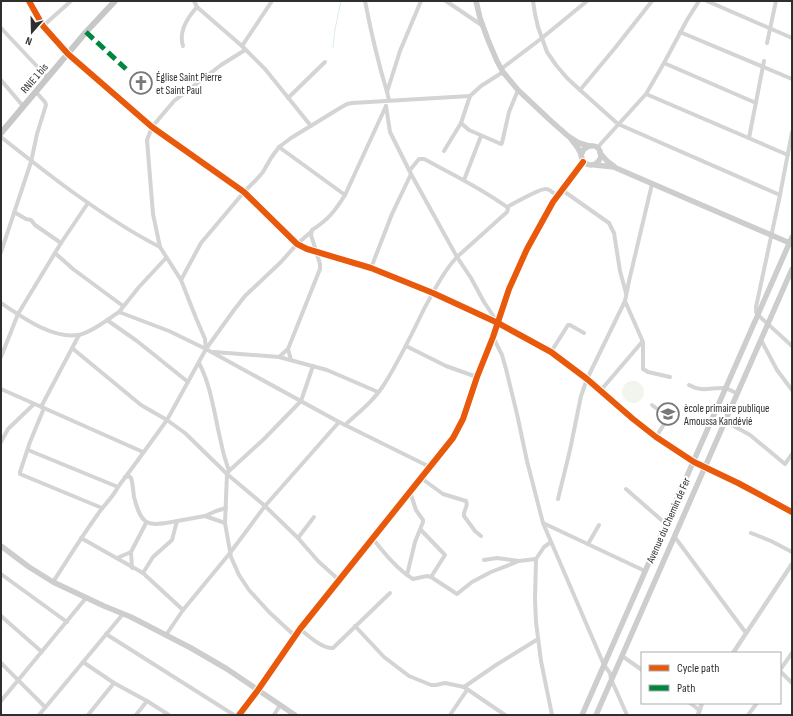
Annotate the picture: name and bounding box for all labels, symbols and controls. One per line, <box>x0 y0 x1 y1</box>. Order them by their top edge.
north arrow <box>12 12 52 52</box>
text: N <box>24 34 34 48</box>
street label: RNIE 1 bis <box>18 61 51 96</box>
church icon: Église Saint Pierre et Saint Paul <box>128 70 154 96</box>
place label: Église Saint Pierre et Saint Paul <box>156 71 222 97</box>
school or university icon: ècole primaire publique Amoussa Kandévié <box>655 401 681 427</box>
place label: ècole primaire publique Amoussa Kandévié <box>683 402 769 428</box>
street label: Avenue du Chemin de Fer <box>643 476 693 566</box>
legend <box>641 652 781 704</box>
text: Cycle path <box>677 661 719 676</box>
text: Path <box>677 681 695 696</box>

